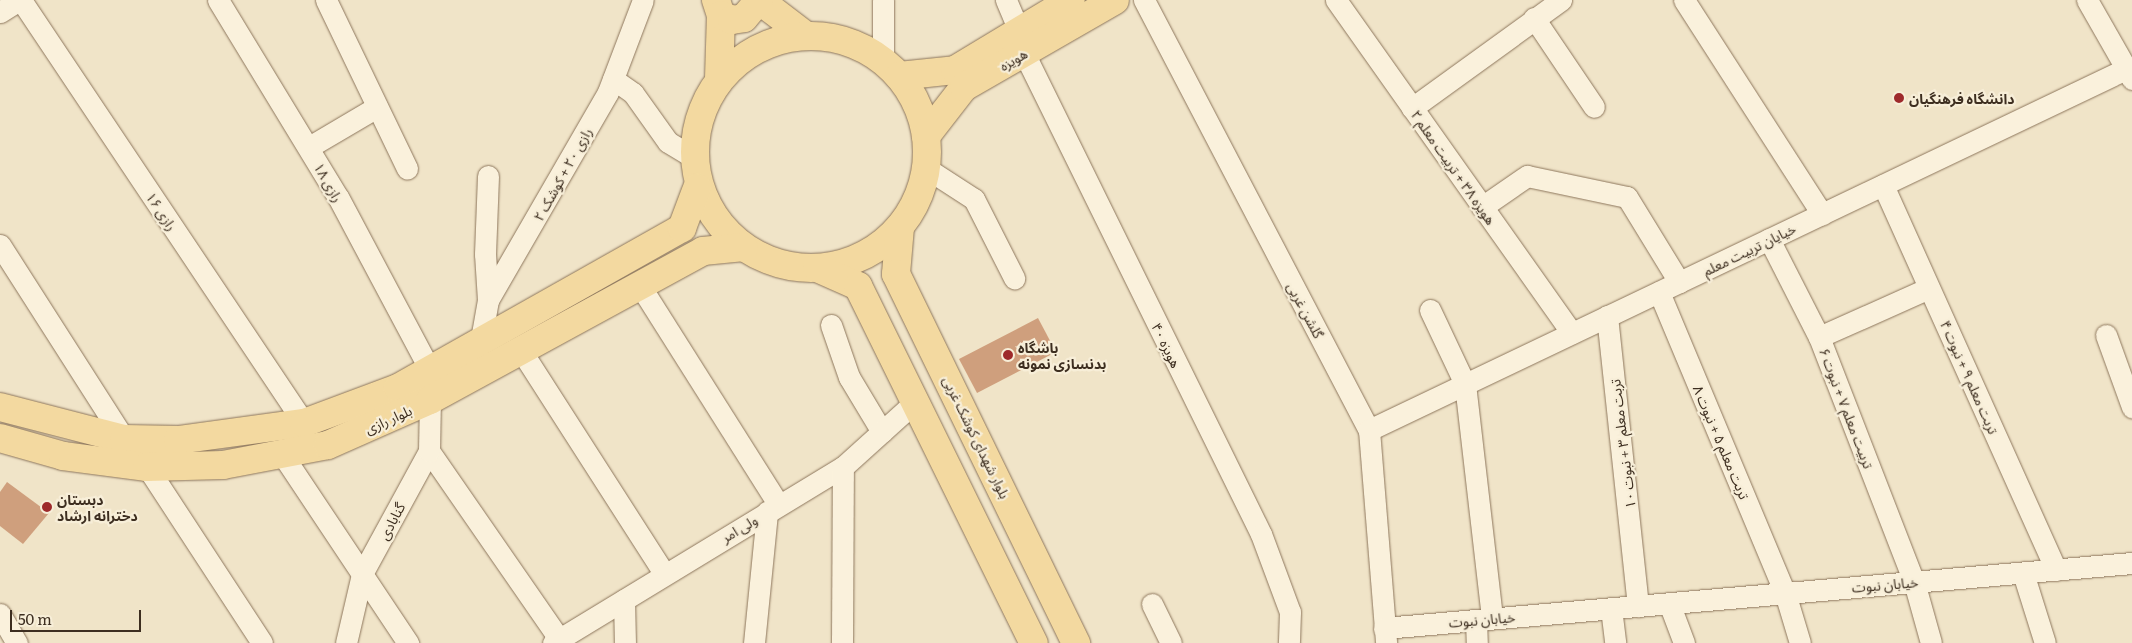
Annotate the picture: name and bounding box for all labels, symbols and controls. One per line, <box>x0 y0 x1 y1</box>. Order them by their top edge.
street label: هویزه <box>996 44 1030 74</box>
place label: دانشگاه فرهنگیان <box>1909 90 2015 106</box>
marker: دانشگاه فرهنگیان <box>1893 92 1905 104</box>
street label: هویزه ۳۸ + تربیت معلم ۲ <box>1408 106 1500 228</box>
street label: رازی ۲۰ + کوشک ۲ <box>529 124 595 224</box>
street label: رازی ۱۸ <box>311 159 347 205</box>
street label: رازی ۱۶ <box>143 189 181 233</box>
street label: خیایان تربیت معلم <box>1700 219 1798 279</box>
street label: گلشن غربی <box>1284 279 1328 341</box>
street label: تربت معلم ۹ + نبوت ۴ <box>1937 318 2003 436</box>
street label: هویزه ۴۰ <box>1149 320 1185 370</box>
place label: باشگاه بدنسازی نمونه <box>1018 339 1106 372</box>
street label: تربیت معلم ۷ + نبوت ۶ <box>1816 345 1878 471</box>
marker: باشگاه بدنسازی نمونه <box>1002 349 1014 361</box>
street label: بلوار شهدای کوشک غربی <box>940 373 1014 501</box>
street label: تربت معلم ۳ + نبوت ۱۰ <box>1606 378 1638 510</box>
street label: تربت معلم ۵ + نبوت ۸ <box>1690 382 1754 502</box>
street label: بلوار رازی <box>362 401 414 437</box>
place label: دبستان دخترانه ارشاد <box>57 491 138 524</box>
street label: گنابادی <box>374 499 408 543</box>
marker: دبستان دخترانه ارشاد <box>41 501 53 513</box>
street label: ولی امر <box>718 511 760 545</box>
street label: خیابان نبوت <box>1851 573 1919 595</box>
scale bar <box>12 600 144 632</box>
text: 50 m <box>18 607 52 630</box>
street label: خیابان نبوت <box>1448 608 1516 630</box>

